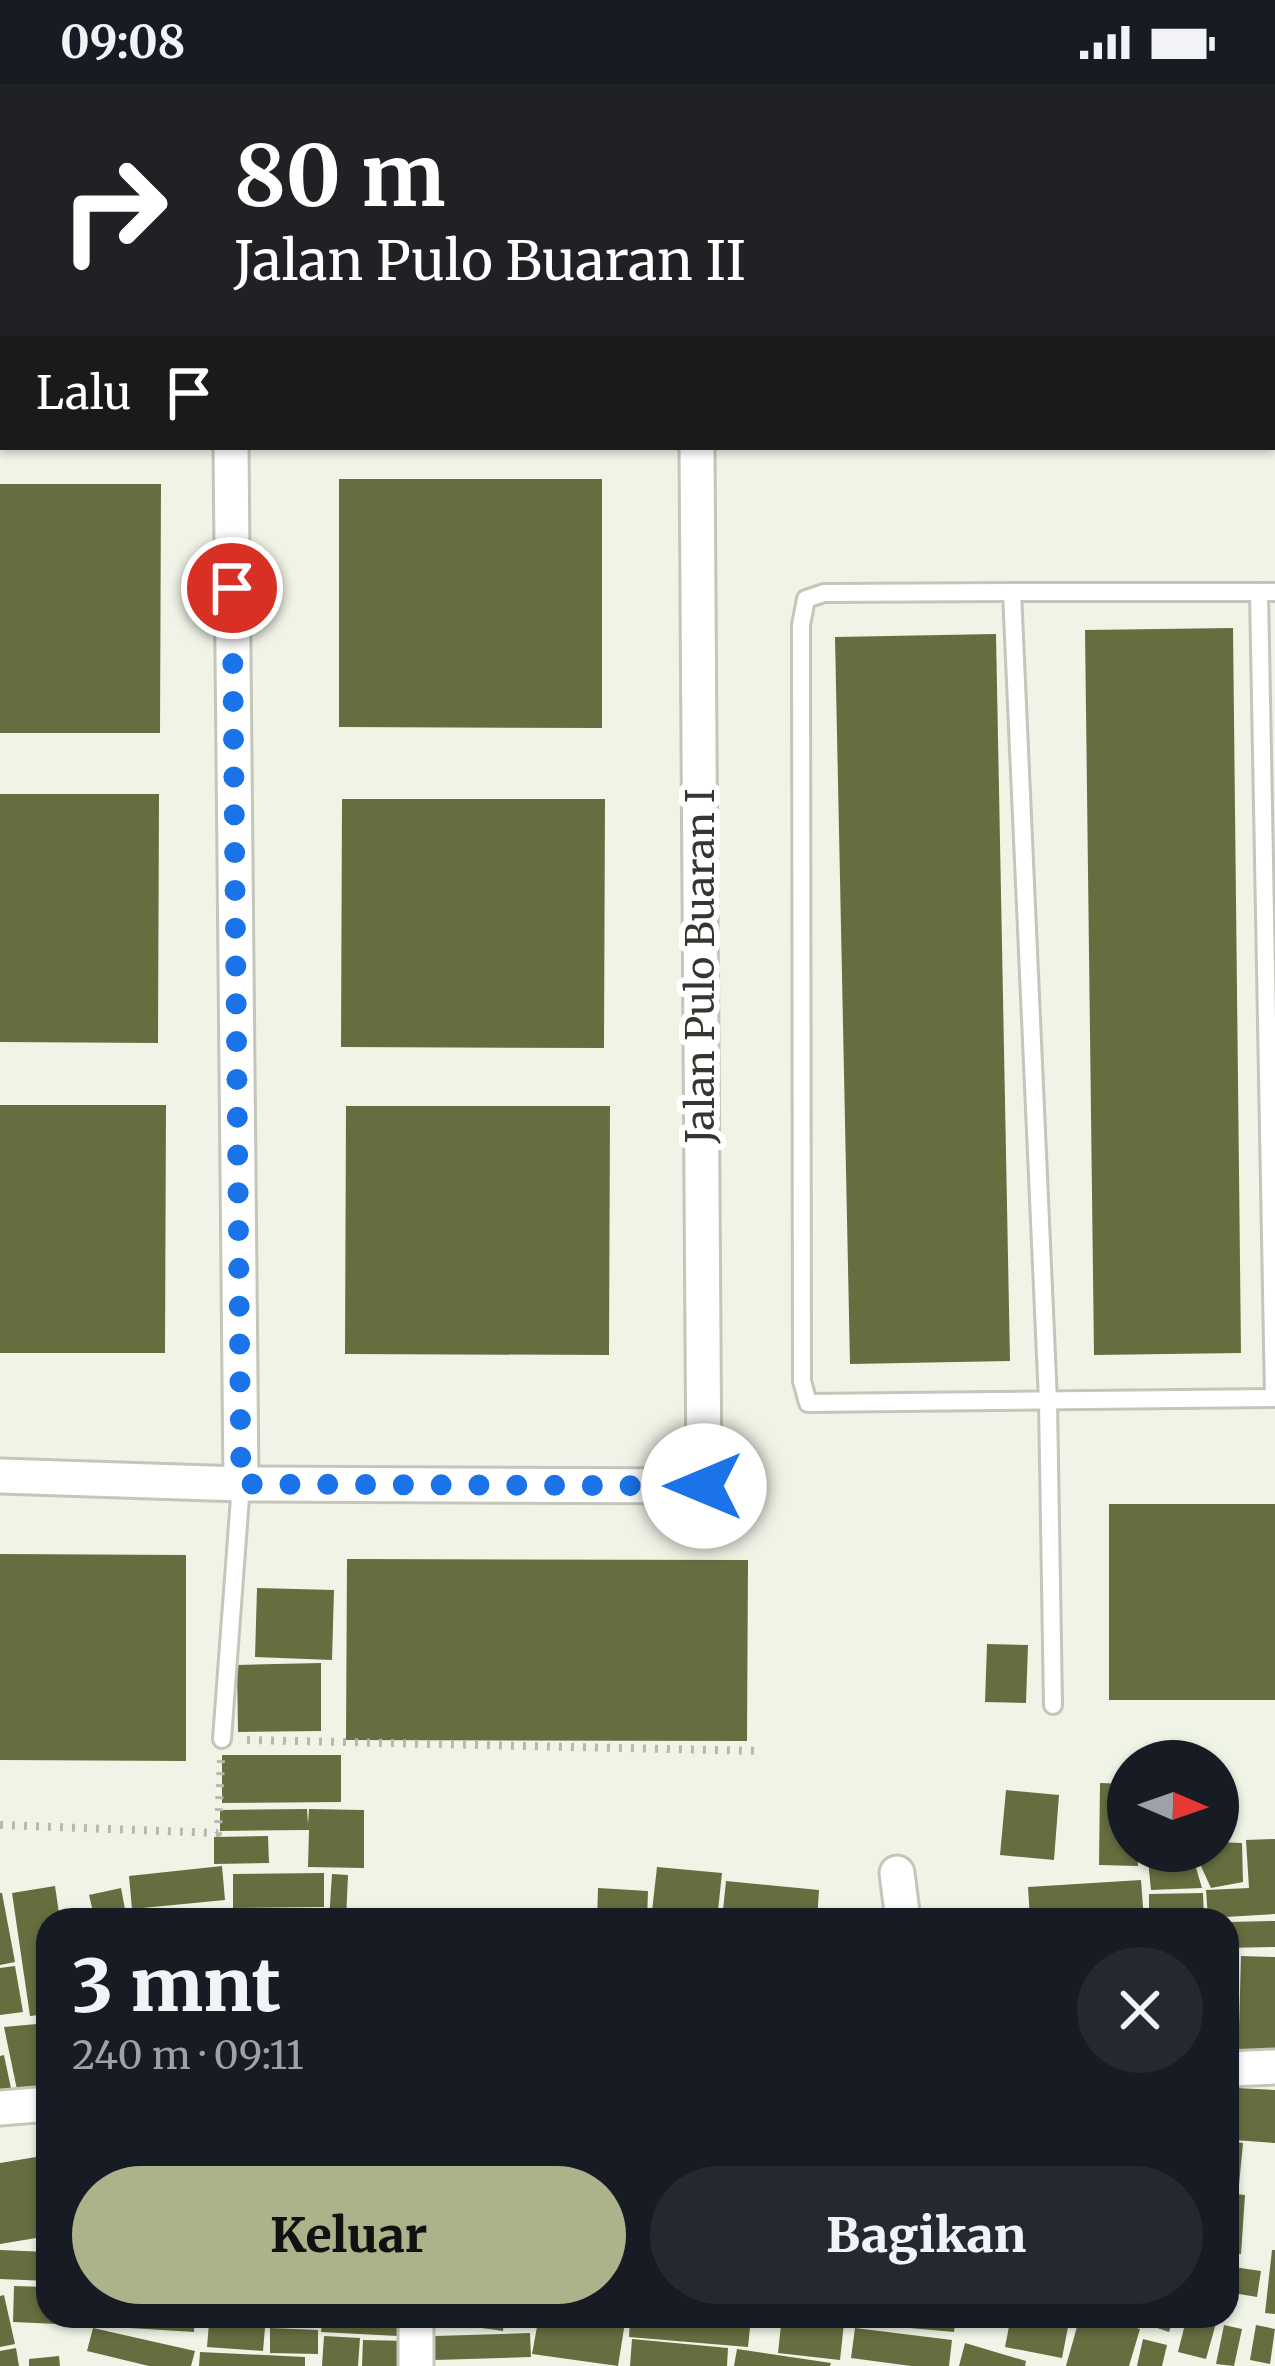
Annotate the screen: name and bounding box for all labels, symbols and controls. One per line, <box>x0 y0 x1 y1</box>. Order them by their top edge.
text: 09:08 <box>60 14 185 70</box>
text: 80 m <box>234 123 446 229</box>
icon: right <box>36 132 192 288</box>
text: Jalan Pulo Buaran II <box>234 227 746 295</box>
icon: arrive <box>156 360 222 426</box>
text: Lalu <box>36 365 132 421</box>
pin <box>181 537 283 639</box>
icon: arrive <box>199 555 265 621</box>
street label: Jalan Pulo Buaran I <box>676 788 725 1145</box>
position arrow <box>641 1423 767 1549</box>
north arrow <box>1107 1740 1239 1872</box>
map controls <box>1107 1740 1239 1872</box>
text: 3 mnt <box>72 1940 281 2031</box>
button: close <box>1077 1947 1203 2073</box>
text: 240 m · 09:11 <box>72 2031 304 2080</box>
button: Keluar <box>72 2166 626 2304</box>
button: Bagikan <box>650 2166 1203 2304</box>

